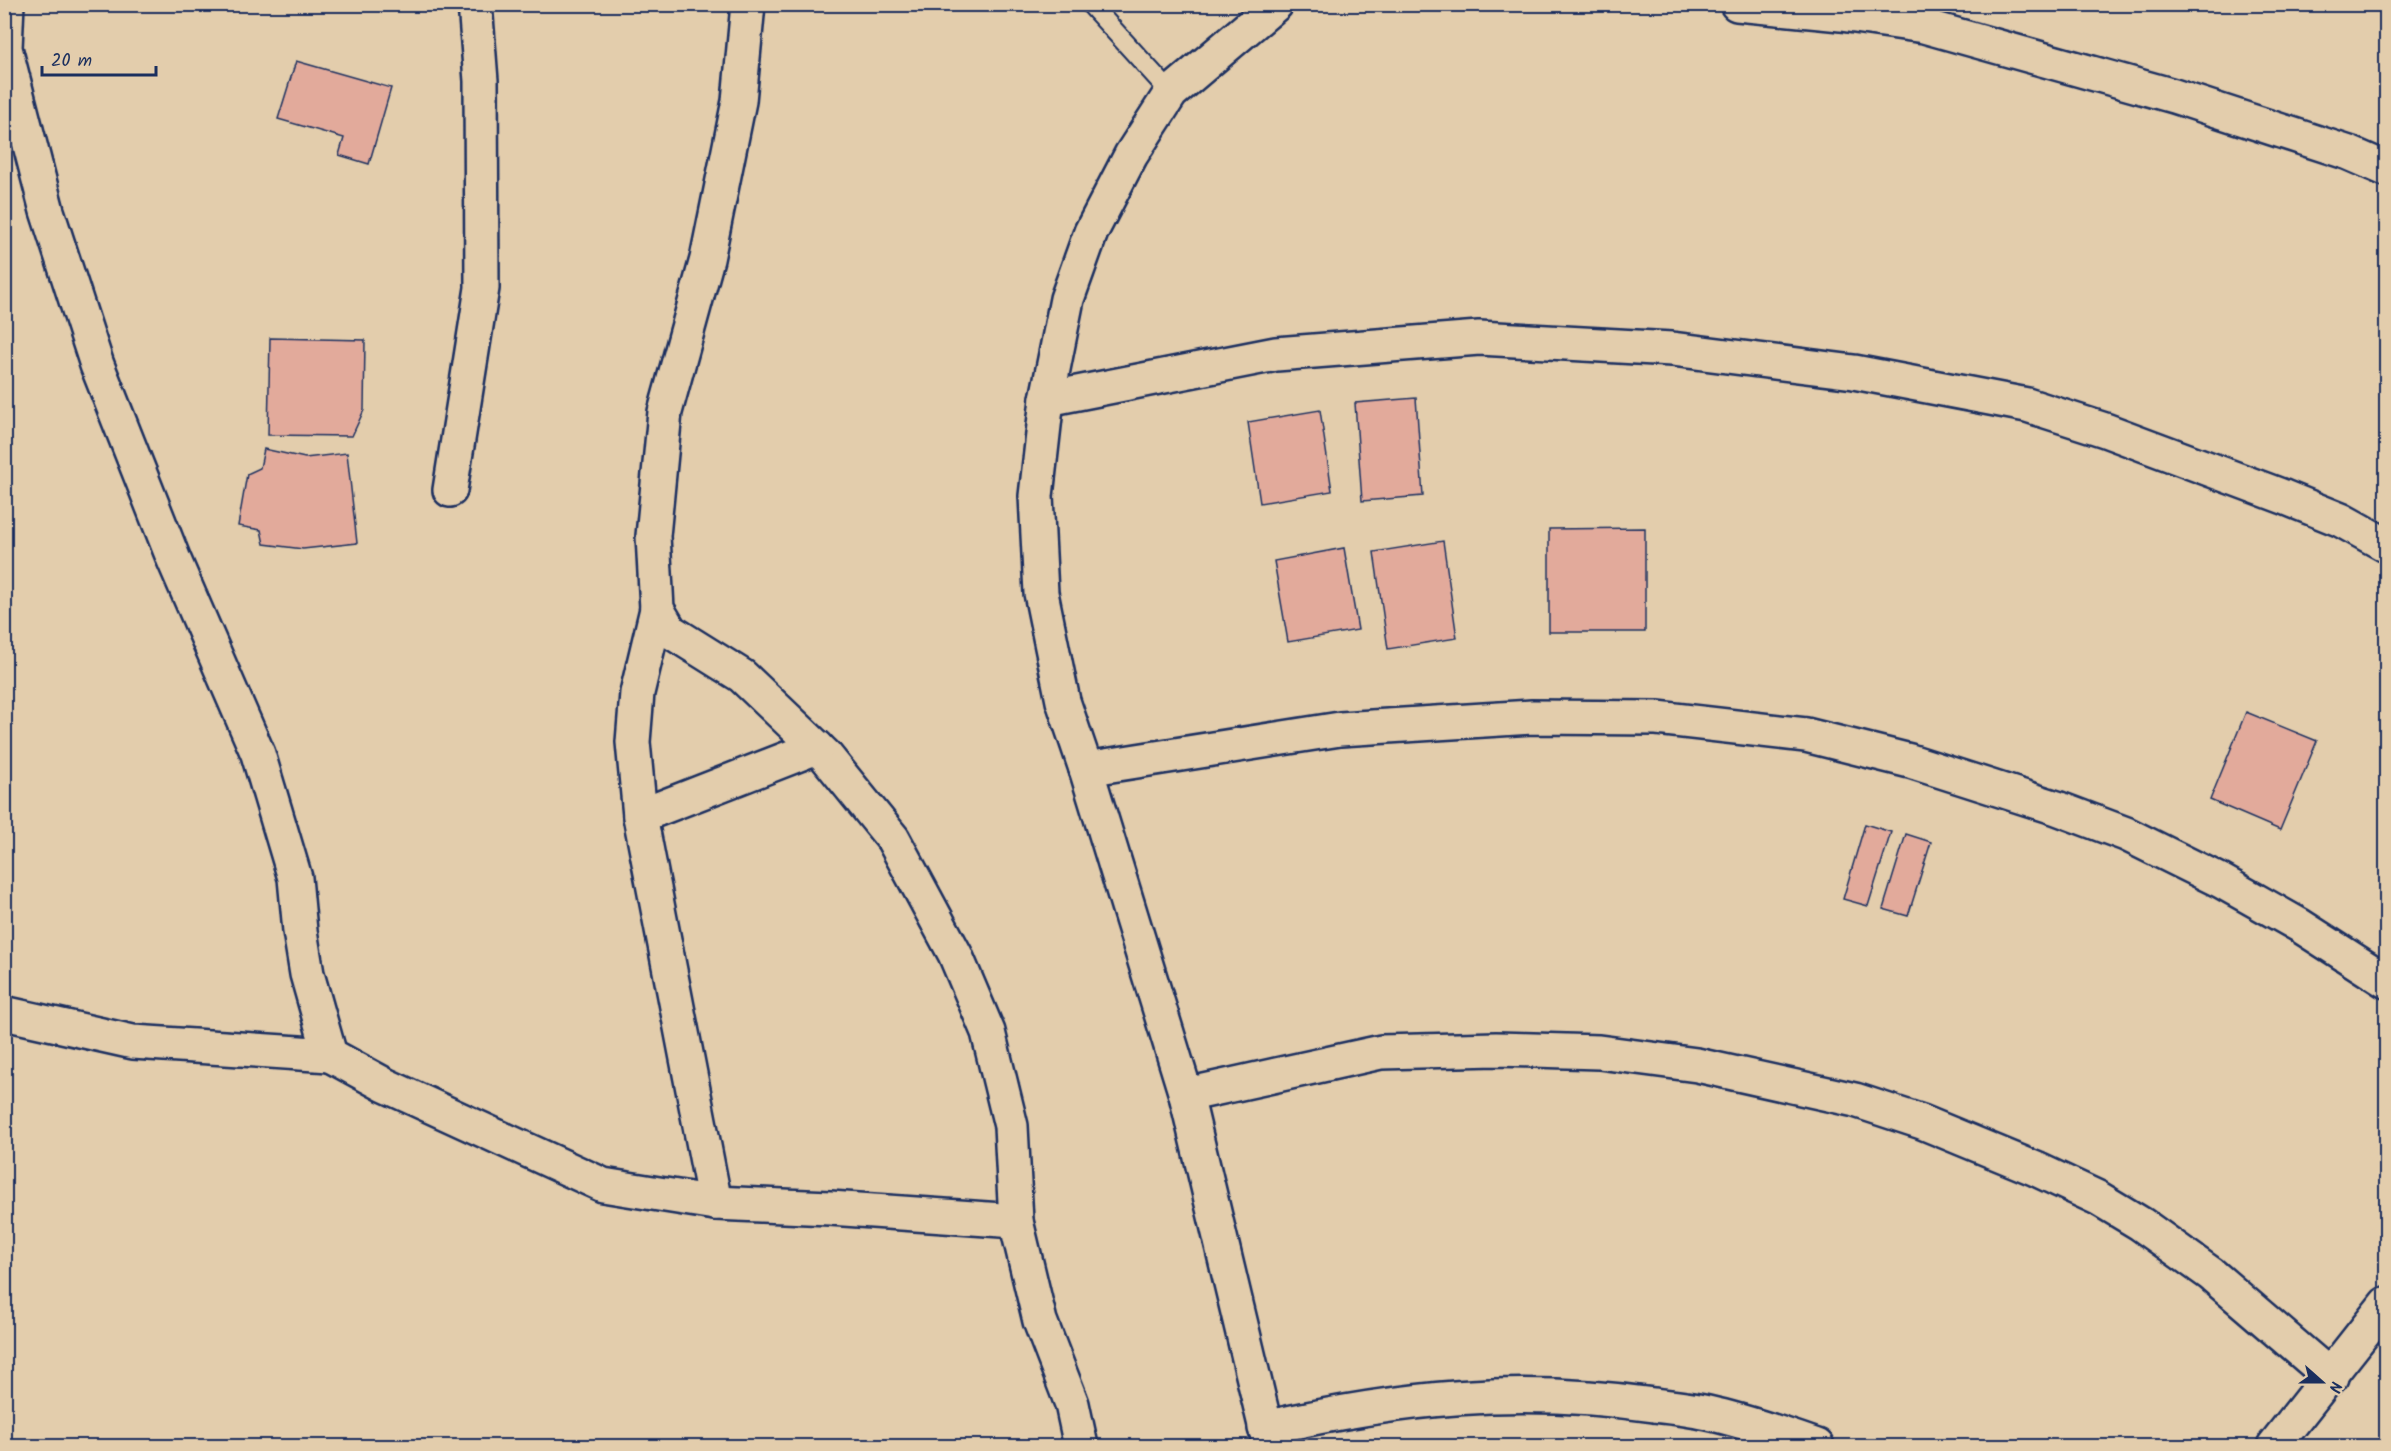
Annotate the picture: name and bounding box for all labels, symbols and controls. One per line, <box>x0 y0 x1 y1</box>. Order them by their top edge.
scale bar <box>42 39 156 77</box>
text: 20 m <box>51 47 92 76</box>
north arrow <box>2292 1352 2352 1412</box>
text: N <box>2321 1378 2348 1396</box>

